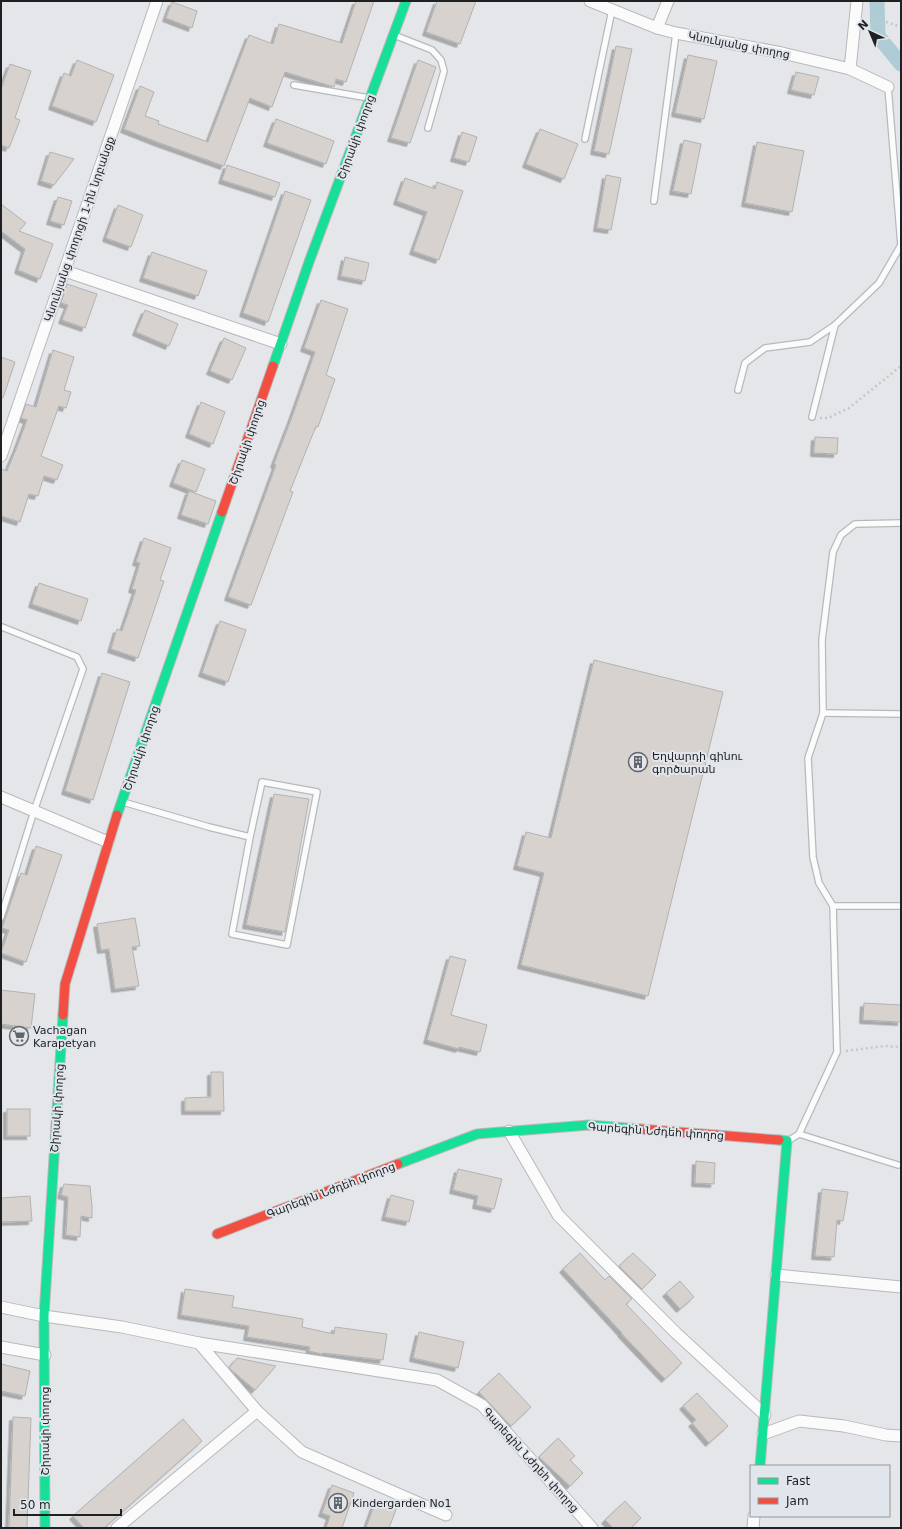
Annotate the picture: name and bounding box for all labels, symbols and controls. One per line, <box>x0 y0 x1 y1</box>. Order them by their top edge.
north arrow <box>850 12 890 52</box>
text: N <box>856 17 871 33</box>
street label: Կնունյանց փողոց <box>687 29 791 62</box>
street label: Շիրակի փողոց <box>335 93 378 181</box>
street label: Կնունյանց փողոցի 1-ին նրբանցք <box>42 135 117 323</box>
street label: Շիրակի փողոց <box>227 398 268 486</box>
street label: Շիրակի փողոց <box>121 704 162 792</box>
place label: Եղվարդի գինու գործարան <box>652 750 743 776</box>
building icon: Եղվարդի գինու գործարան <box>627 751 649 773</box>
place label: Vachagan Karapetyan <box>33 1024 96 1050</box>
supermarket icon: Vachagan Karapetyan <box>8 1025 30 1047</box>
street label: Շիրակի փողոց <box>48 1063 67 1153</box>
street label: Գարեգին Նժդեհ փողոց <box>588 1120 724 1143</box>
street label: Գարեգին Նժդեհ փողոց <box>265 1160 397 1221</box>
street label: Շիրակի փողոց <box>39 1386 52 1476</box>
street label: Գարեգին Նժդեհ փողոց <box>480 1405 581 1515</box>
legend <box>750 1465 890 1517</box>
text: Fast <box>786 1474 810 1488</box>
scale bar <box>14 1491 121 1517</box>
building icon: Kindergarden No1 <box>327 1492 349 1514</box>
text: Jam <box>785 1494 809 1508</box>
place label: Kindergarden No1 <box>352 1497 452 1510</box>
text: 50 m <box>20 1498 51 1512</box>

